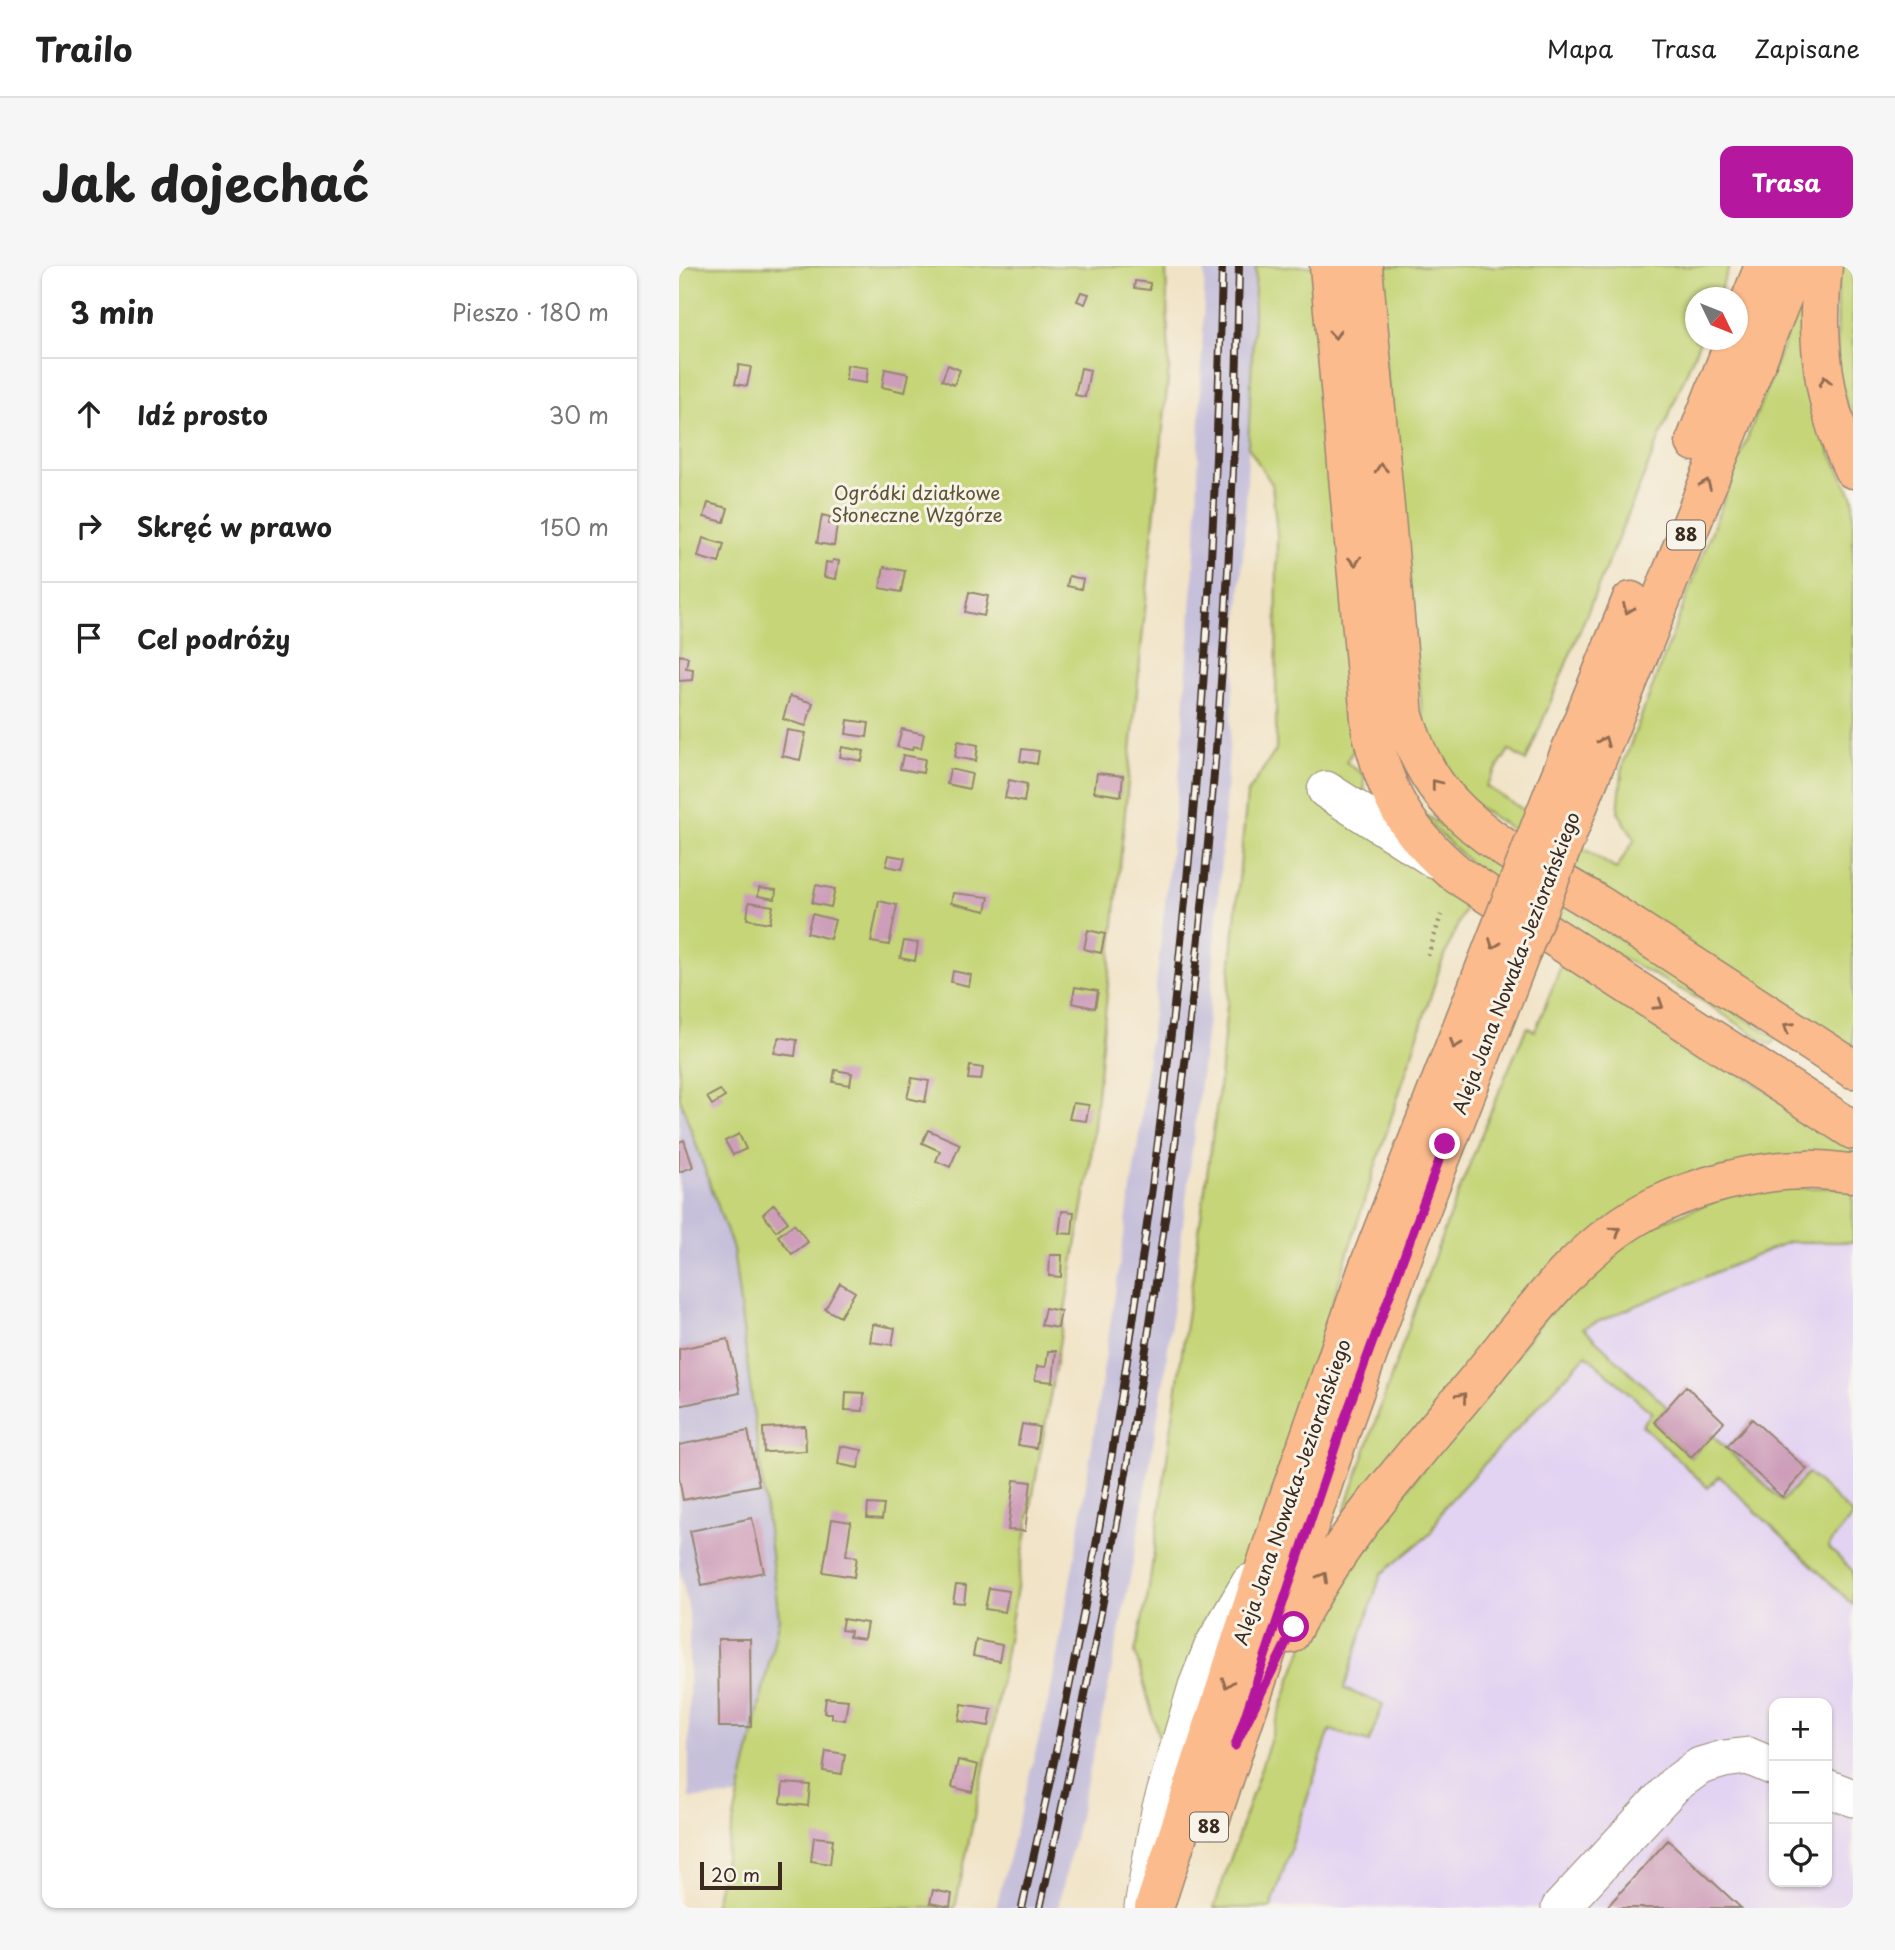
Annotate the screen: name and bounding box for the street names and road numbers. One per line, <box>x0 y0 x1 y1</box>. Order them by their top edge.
road number: 88 <box>1667 521 1705 550</box>
street label: Aleja Jana Nowaka-Jeziorańskiego <box>1444 807 1586 1118</box>
street label: Aleja Jana Nowaka-Jeziorańskiego <box>1225 1335 1357 1648</box>
road number: 88 <box>1190 1812 1228 1842</box>

